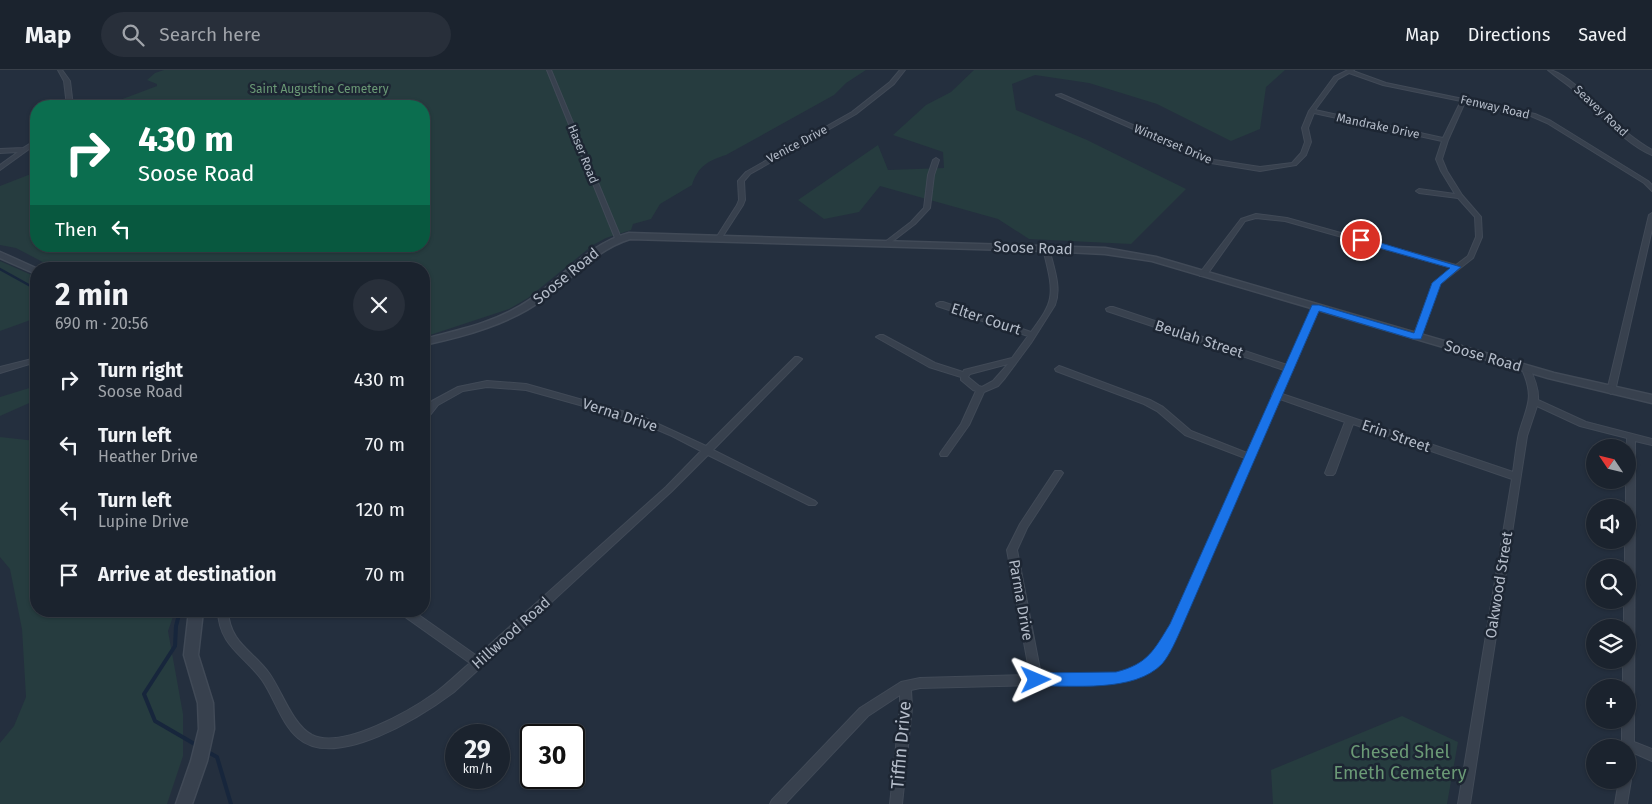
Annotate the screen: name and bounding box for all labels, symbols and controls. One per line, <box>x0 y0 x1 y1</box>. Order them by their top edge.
search box <box>101 12 451 57</box>
text: Map <box>25 21 71 49</box>
icon: search <box>119 21 147 49</box>
text: Search here <box>159 23 261 46</box>
text: Map <box>1405 24 1440 46</box>
text: Directions <box>1468 24 1550 46</box>
text: Saved <box>1578 24 1627 46</box>
park label: Saint Augustine Cemetery <box>249 82 389 96</box>
street label: Seavey Road <box>1571 83 1631 139</box>
street label: Fenway Road <box>1459 92 1531 122</box>
street label: Mandrake Drive <box>1335 110 1421 142</box>
text: 430 m <box>138 118 234 160</box>
icon: right <box>55 120 120 185</box>
street label: Winterset Drive <box>1132 121 1214 167</box>
street label: Venice Drive <box>764 122 830 166</box>
street label: Haser Road <box>565 123 601 185</box>
text: Soose Road <box>138 160 255 187</box>
icon: left <box>107 215 135 243</box>
text: Then <box>55 218 97 241</box>
pin <box>1340 219 1382 261</box>
icon: arrive <box>1347 226 1375 254</box>
street label: Soose Road <box>993 238 1073 258</box>
street label: Soose Road <box>529 244 603 308</box>
text: 2 min <box>55 277 129 313</box>
button: close <box>353 279 405 331</box>
street label: Elter Court <box>949 299 1024 339</box>
text: 690 m · 20:56 <box>55 314 148 333</box>
street label: Beulah Street <box>1152 316 1246 362</box>
street label: Soose Road <box>1442 336 1524 376</box>
text: Turn right <box>98 359 183 382</box>
icon: right <box>55 366 83 394</box>
text: 430 m <box>354 368 405 391</box>
text: Soose Road <box>98 382 183 401</box>
street label: Verna Drive <box>580 394 660 436</box>
street label: Erin Street <box>1359 416 1433 456</box>
text: Turn left <box>98 424 172 447</box>
icon: left <box>55 431 83 459</box>
text: 70 m <box>365 433 405 456</box>
north arrow <box>1586 439 1636 489</box>
map controls <box>1586 439 1636 789</box>
text: Heather Drive <box>98 447 198 466</box>
text: Turn left <box>98 489 172 512</box>
icon: left <box>55 496 83 524</box>
text: 120 m <box>355 498 405 521</box>
button: sound <box>1586 499 1636 549</box>
text: Lupine Drive <box>98 512 189 531</box>
street label: Oakwood Street <box>1482 530 1516 640</box>
street label: Parma Drive <box>1005 558 1037 642</box>
button: search <box>1586 559 1636 609</box>
icon: arrive <box>55 561 83 589</box>
text: Arrive at destination <box>98 563 277 586</box>
text: 70 m <box>365 563 405 586</box>
street label: Hillwood Road <box>468 593 554 673</box>
button: layers <box>1586 619 1636 669</box>
position arrow <box>1009 653 1061 705</box>
button: + <box>1586 679 1636 729</box>
street label: Tiffin Drive <box>886 700 916 790</box>
speed limit sign: 30 <box>520 724 585 789</box>
text: 29 <box>464 735 491 765</box>
button: − <box>1586 739 1636 789</box>
park label: Chesed Shel Emeth Cemetery <box>1333 741 1467 784</box>
text: km/h <box>463 762 492 776</box>

